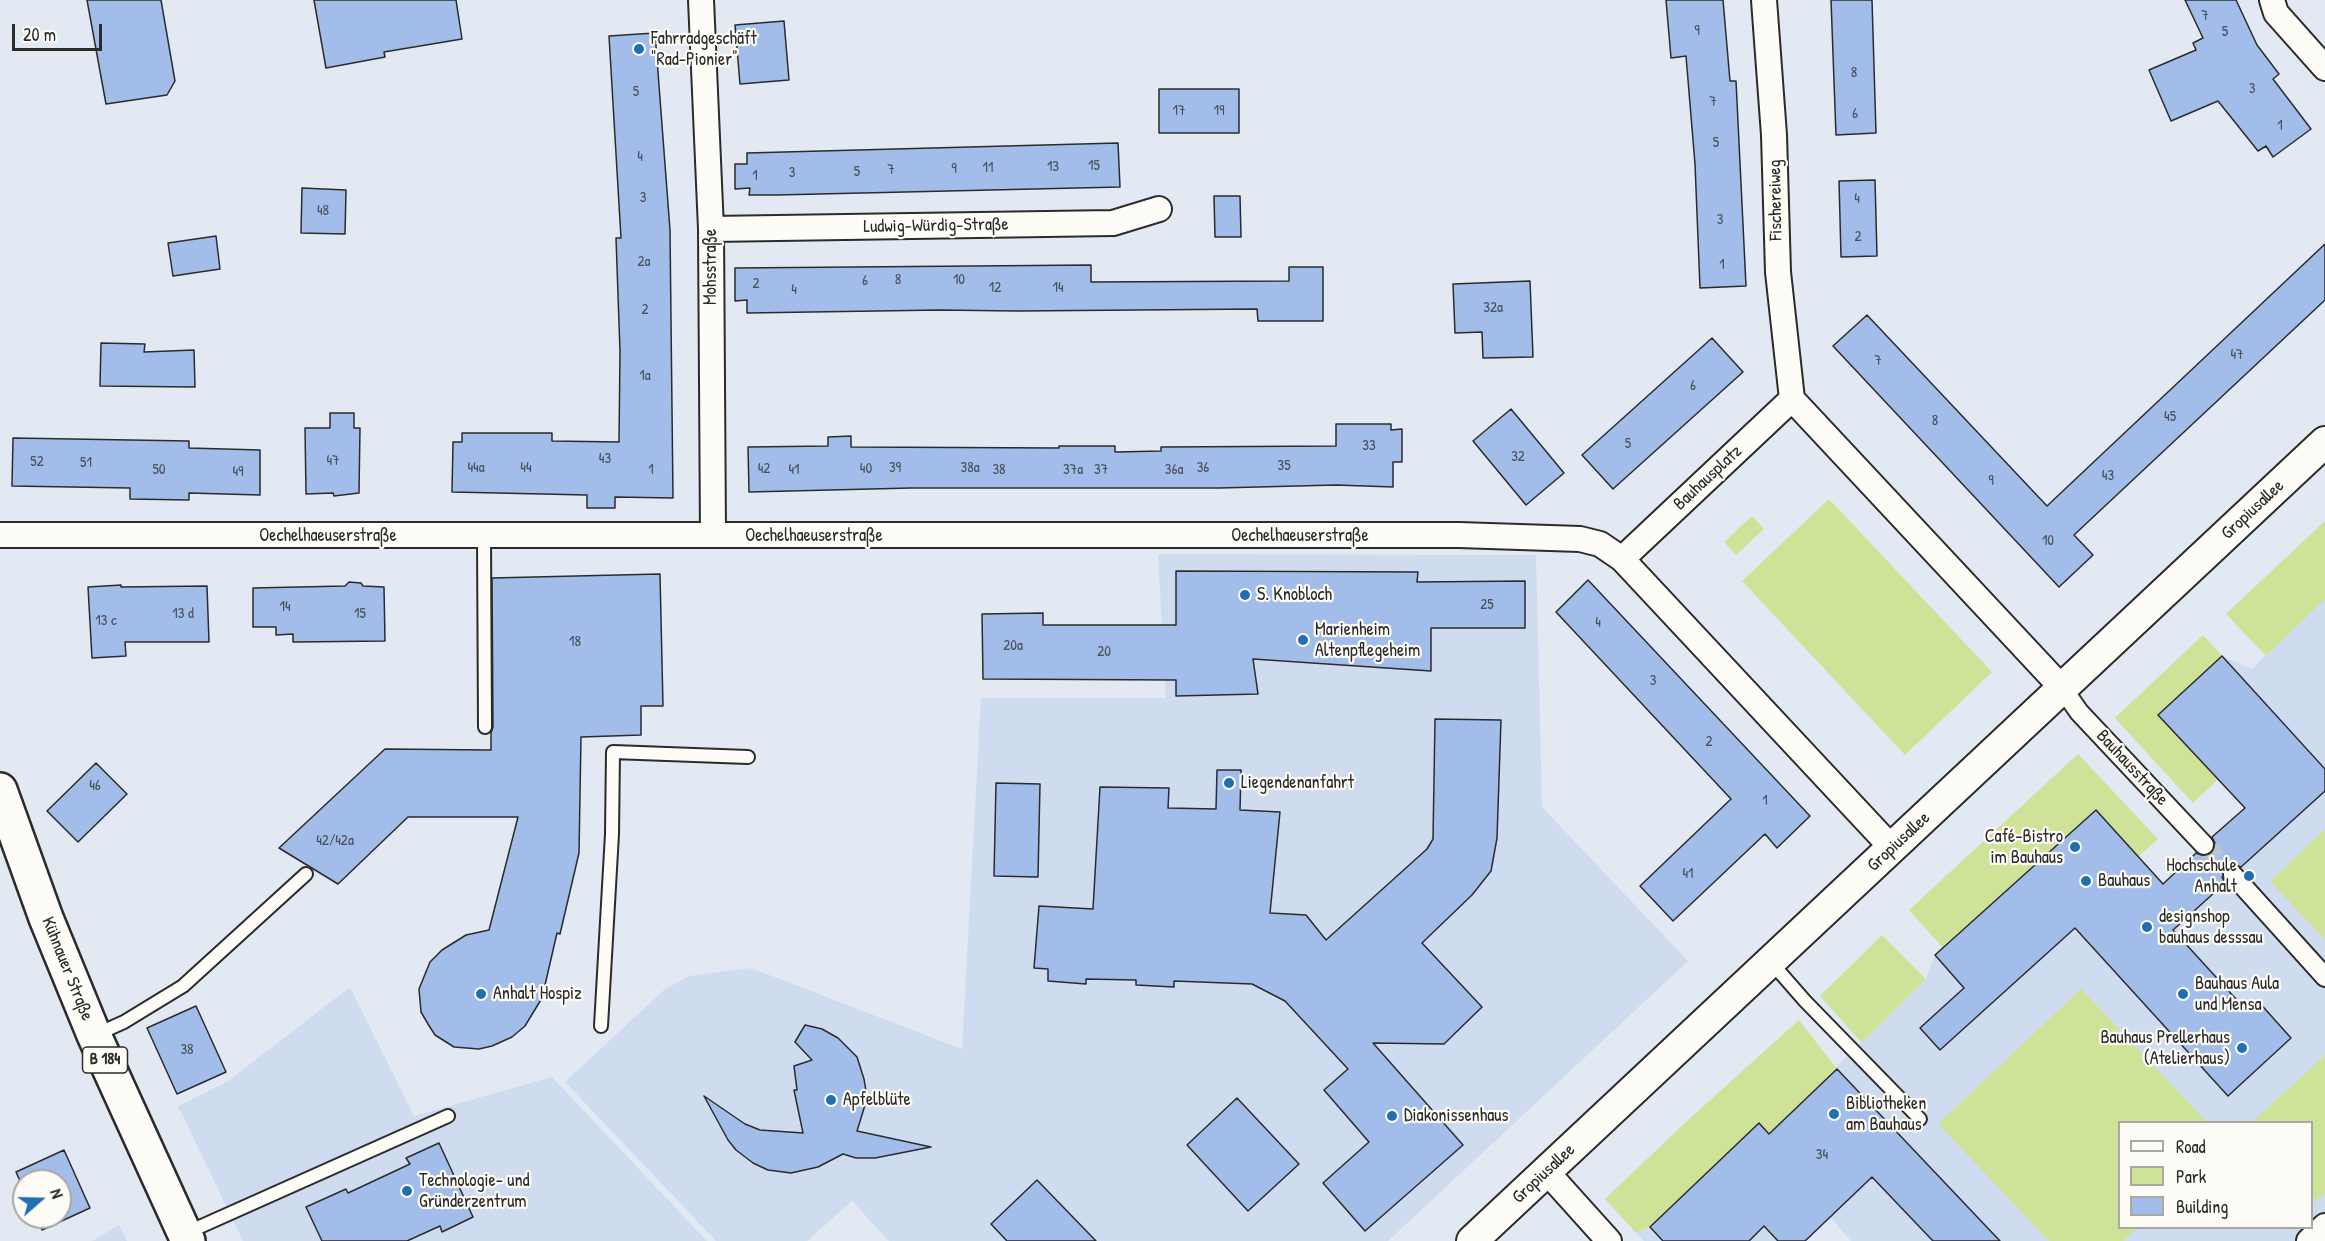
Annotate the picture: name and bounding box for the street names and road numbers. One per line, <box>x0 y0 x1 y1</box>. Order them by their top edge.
street label: Fischereiweg <box>1764 159 1788 241</box>
street label: Ludwig-Würdig-Straße <box>863 214 1009 238</box>
street label: Mohsstraße <box>700 229 722 305</box>
street label: Bauhausplatz <box>1669 441 1747 515</box>
street label: Gropiusallee <box>2217 476 2289 544</box>
street label: Oechelhaeuserstraße <box>259 525 397 547</box>
street label: Oechelhaeuserstraße <box>745 525 883 547</box>
street label: Oechelhaeuserstraße <box>1231 525 1369 547</box>
street label: Bauhausstraße <box>2091 726 2173 810</box>
street label: Gropiusallee <box>1863 808 1935 876</box>
street label: Kühnauer Straße <box>36 914 98 1024</box>
road number: B 184 <box>82 1047 128 1073</box>
street label: Gropiusallee <box>1508 1140 1580 1208</box>

